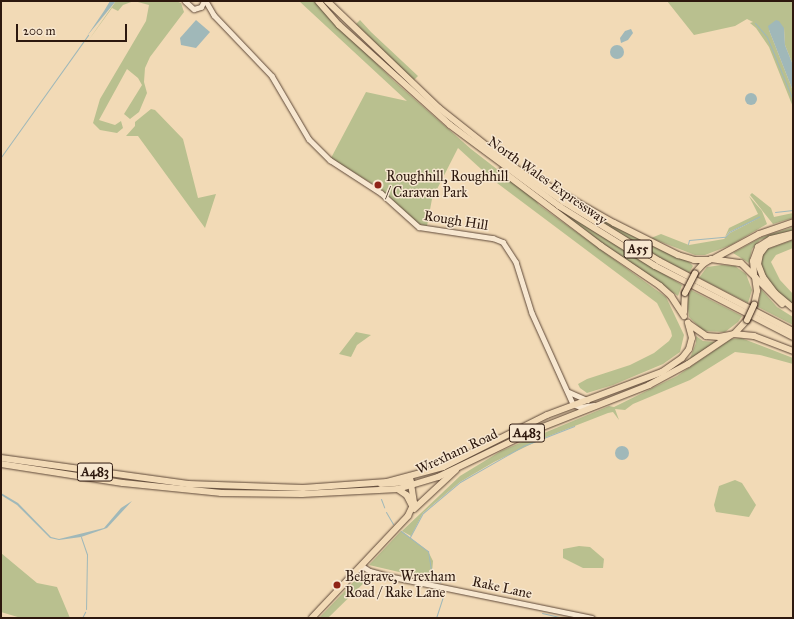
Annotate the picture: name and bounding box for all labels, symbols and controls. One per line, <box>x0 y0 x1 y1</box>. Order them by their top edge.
scale bar <box>18 16 129 42</box>
text: 200 m <box>23 24 56 38</box>
street label: North Wales Expressway <box>484 133 610 229</box>
place label: Roughhill, Roughhill / Caravan Park <box>386 169 508 202</box>
marker: Roughhill, Roughhill / Caravan Park <box>373 180 383 190</box>
street label: Rough Hill <box>422 208 490 234</box>
road number: A55 <box>623 238 653 260</box>
road number: A483 <box>508 422 546 444</box>
street label: Wrexham Road <box>413 426 501 478</box>
road number: A483 <box>76 461 114 483</box>
place label: Belgrave, Wrexham Road / Rake Lane <box>345 569 456 602</box>
street label: Rake Lane <box>471 573 533 603</box>
marker: Belgrave, Wrexham Road / Rake Lane <box>332 580 342 590</box>

